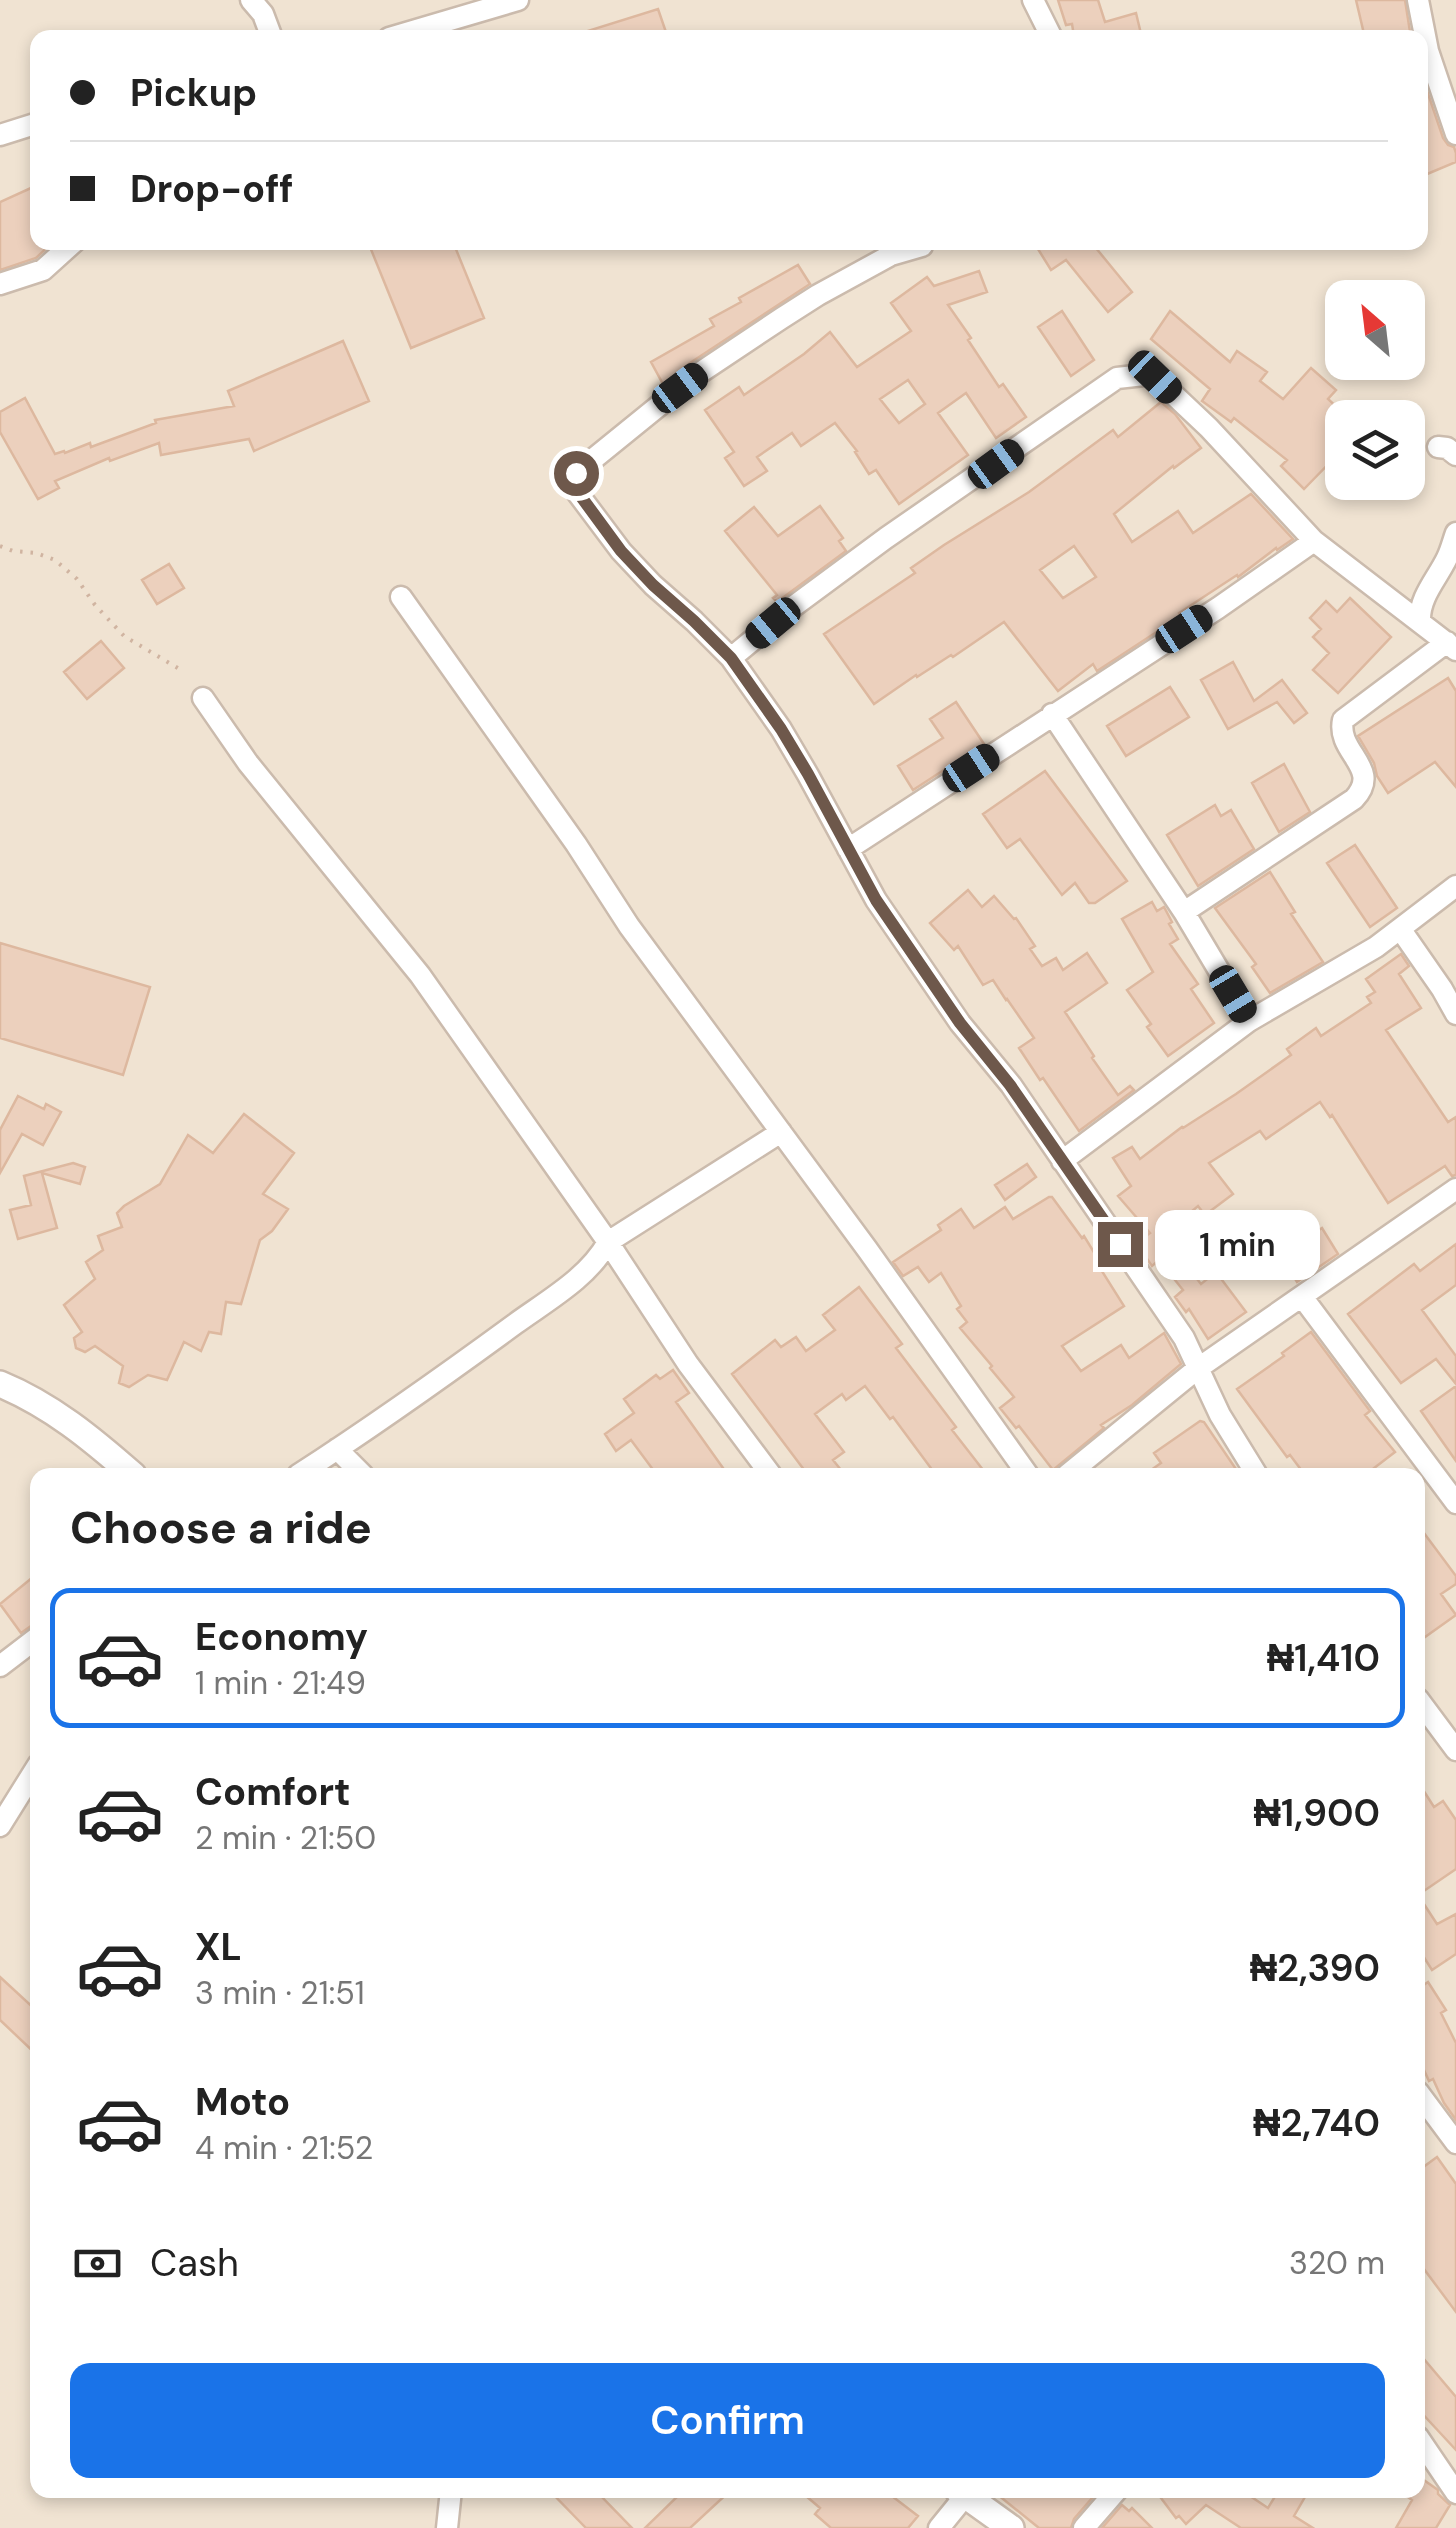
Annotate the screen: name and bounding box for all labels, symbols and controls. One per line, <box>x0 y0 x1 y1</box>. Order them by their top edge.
text: Pickup <box>130 68 257 118</box>
text: Drop-off <box>130 164 293 214</box>
north arrow <box>1325 280 1425 380</box>
map controls <box>1325 280 1425 500</box>
car <box>1123 345 1187 409</box>
car <box>647 358 713 418</box>
button: layers <box>1325 400 1425 500</box>
car <box>963 434 1029 494</box>
route start <box>554 451 599 496</box>
car <box>740 592 806 654</box>
car <box>1151 600 1217 658</box>
car <box>938 739 1004 797</box>
car <box>1205 961 1261 1027</box>
callout: 1 min <box>1155 1209 1320 1279</box>
route end <box>1098 1222 1143 1267</box>
text: 1 min <box>1199 1224 1276 1266</box>
text: Choose a ride <box>70 1498 372 1557</box>
text: Economy <box>195 1612 368 1662</box>
icon: car <box>75 1613 165 1703</box>
text: ₦1,410 <box>1267 1633 1380 1683</box>
text: 1 min · 21:49 <box>195 1662 366 1704</box>
text: Comfort <box>195 1767 351 1817</box>
icon: car <box>75 1768 165 1858</box>
text: ₦1,900 <box>1254 1788 1380 1838</box>
text: 2 min · 21:50 <box>195 1817 376 1859</box>
text: XL <box>195 1922 242 1972</box>
icon: car <box>75 1923 165 2013</box>
text: ₦2,390 <box>1250 1943 1380 1993</box>
text: 3 min · 21:51 <box>195 1972 365 2014</box>
text: Moto <box>195 2077 290 2127</box>
icon: car <box>75 2078 165 2168</box>
text: ₦2,740 <box>1253 2098 1380 2148</box>
text: 4 min · 21:52 <box>195 2127 373 2169</box>
icon: cash <box>70 2236 125 2291</box>
text: Cash <box>150 2238 239 2288</box>
text: 320 m <box>1289 2242 1385 2284</box>
button: Confirm <box>70 2363 1385 2478</box>

